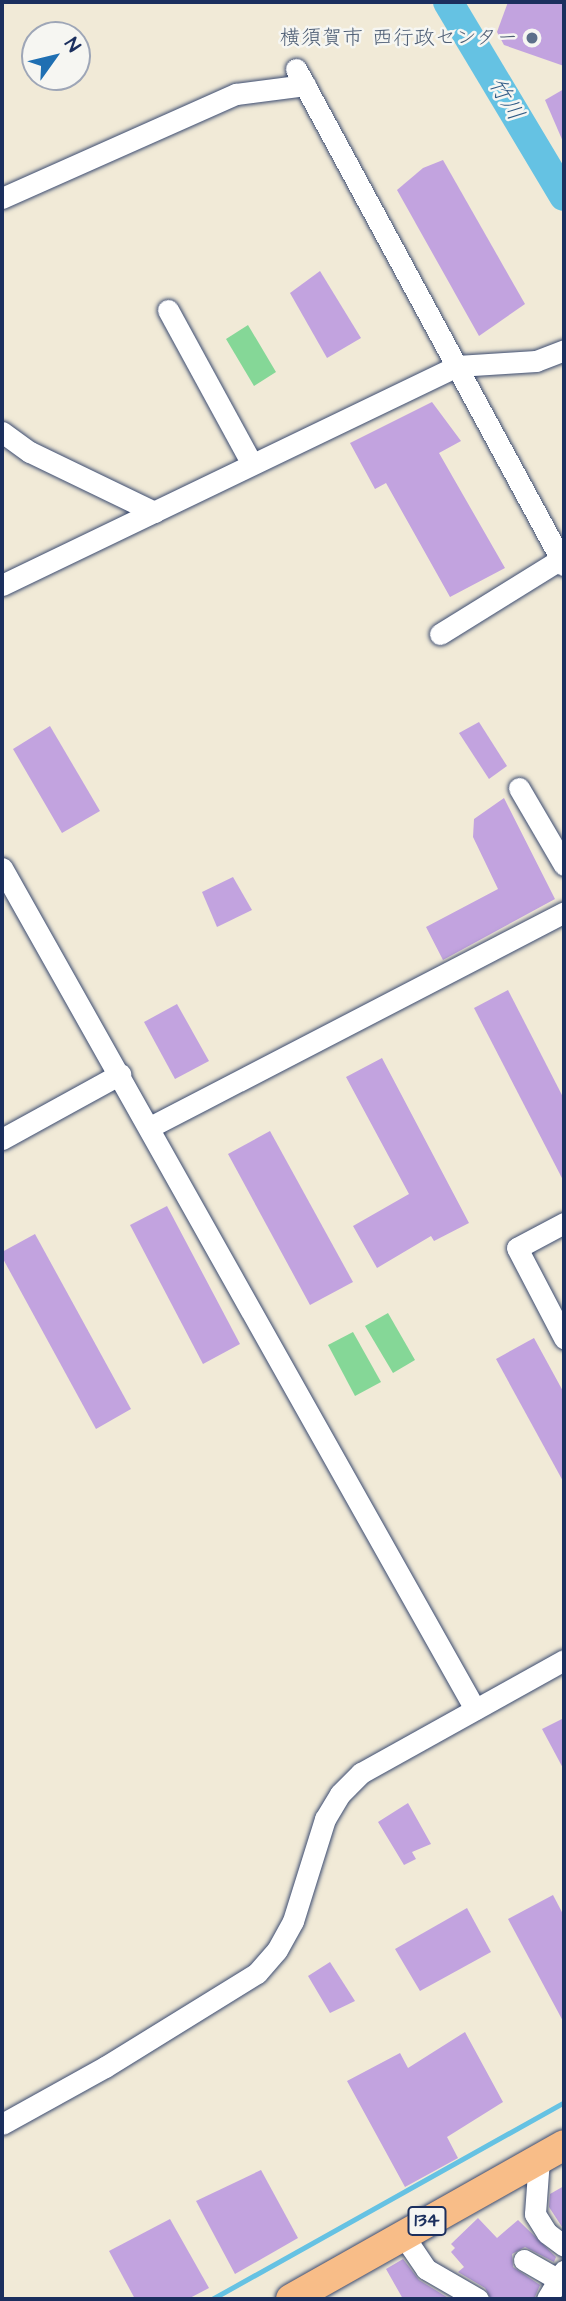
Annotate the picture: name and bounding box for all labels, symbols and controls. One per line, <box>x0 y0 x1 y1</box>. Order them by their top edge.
north arrow <box>21 21 91 91</box>
place label: 横須賀市 西行政センター <box>279 25 518 51</box>
marker: 横須賀市 西行政センター <box>524 30 540 46</box>
text: N <box>58 33 87 58</box>
water label: 竹川 <box>482 72 530 126</box>
road number: 134 <box>406 2206 448 2236</box>

